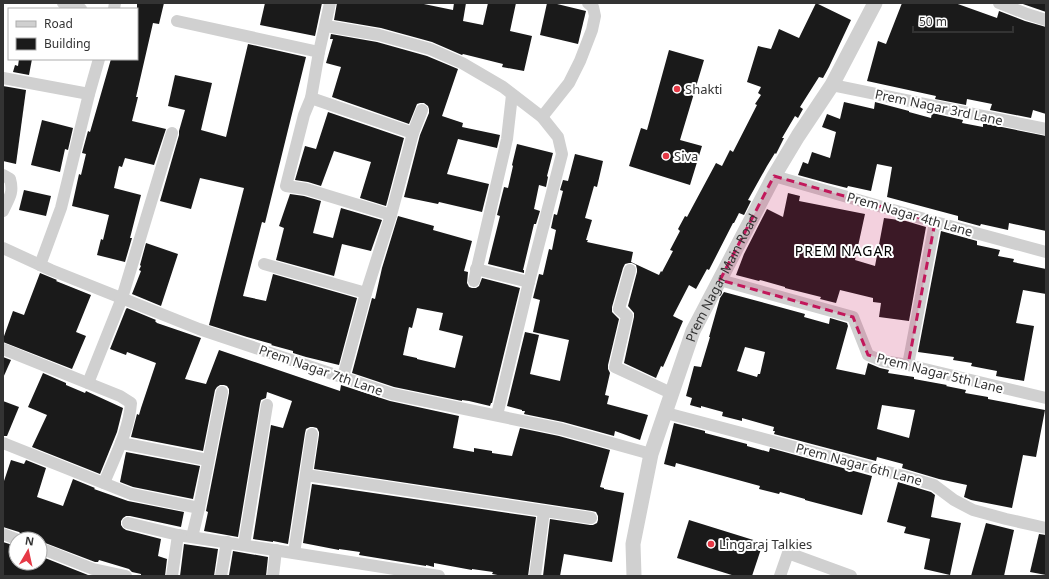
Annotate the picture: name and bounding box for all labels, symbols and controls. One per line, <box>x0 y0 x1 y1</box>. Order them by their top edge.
legend <box>8 8 138 60</box>
scale bar <box>913 8 1013 34</box>
text: 50 m <box>919 13 947 30</box>
text: Road <box>44 15 73 32</box>
text: Building <box>44 35 91 52</box>
place label: Shakti <box>685 80 722 98</box>
marker: Shakti <box>672 84 682 94</box>
street label: Prem Nagar 3rd Lane <box>873 85 1005 129</box>
place label: Siva <box>674 147 698 165</box>
marker: Siva <box>661 151 671 161</box>
street label: Prem Nagar 4th Lane <box>845 187 975 241</box>
street label: Prem Nagar Main Road <box>681 210 762 344</box>
district label: PREM NAGAR <box>795 241 893 260</box>
street label: Prem Nagar 7th Lane <box>257 340 385 400</box>
street label: Prem Nagar 5th Lane <box>875 349 1005 397</box>
street label: Prem Nagar 6th Lane <box>794 438 924 490</box>
north arrow <box>8 531 48 571</box>
text: N <box>24 533 35 549</box>
place label: Lingaraj Talkies <box>719 535 812 553</box>
marker: Lingaraj Talkies <box>706 539 716 549</box>

